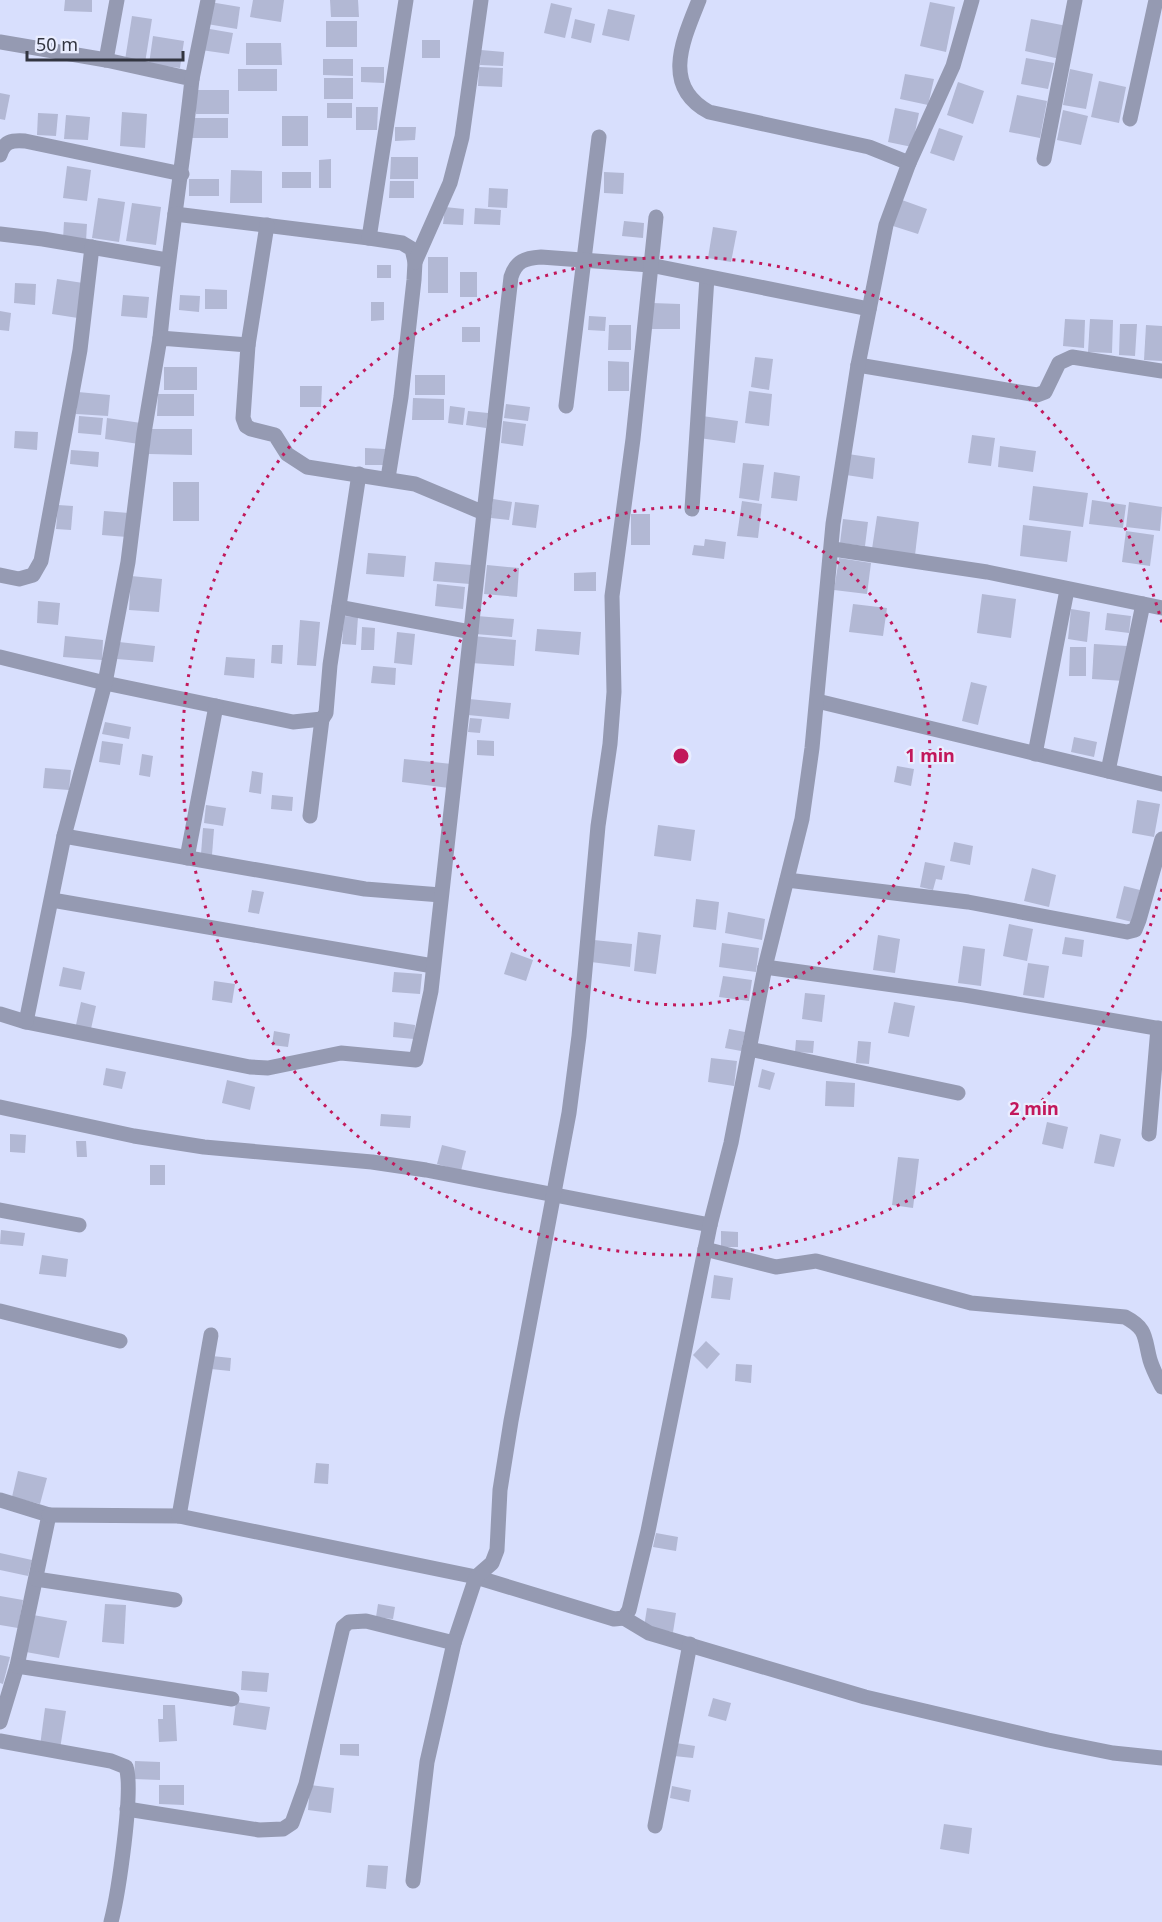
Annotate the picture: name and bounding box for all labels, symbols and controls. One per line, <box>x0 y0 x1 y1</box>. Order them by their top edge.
scale bar <box>27 24 183 62</box>
text: 50 m <box>36 32 78 56</box>
text: 1 min <box>905 743 955 767</box>
centre of rings <box>671 746 691 766</box>
text: 2 min <box>1009 1096 1059 1120</box>

